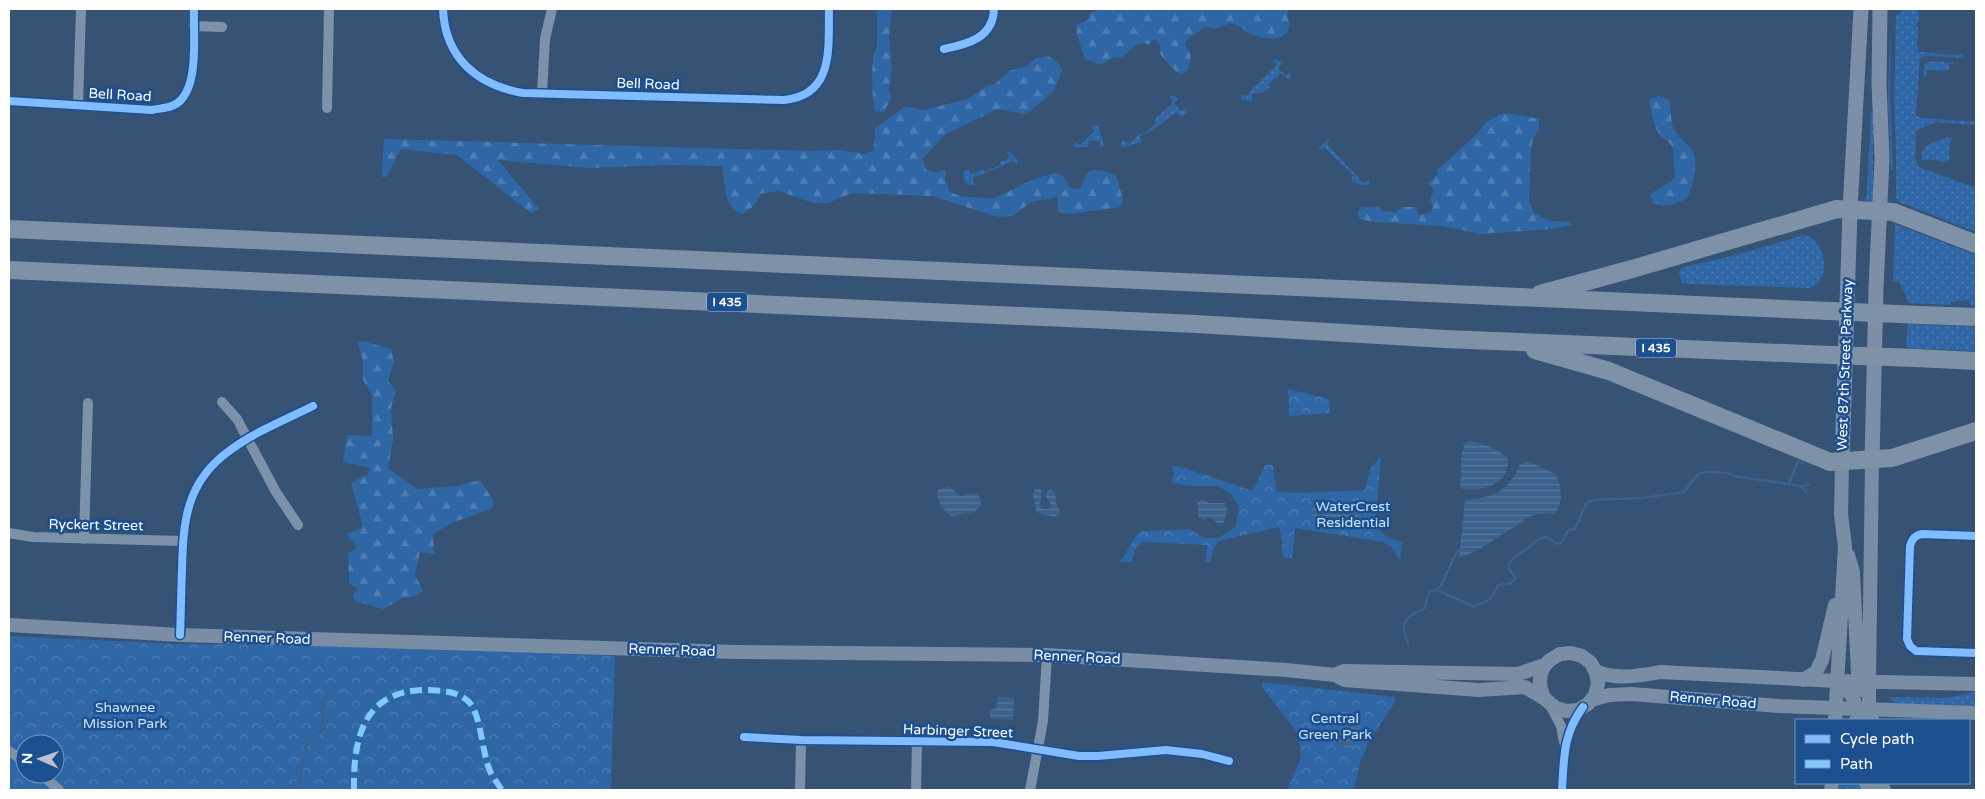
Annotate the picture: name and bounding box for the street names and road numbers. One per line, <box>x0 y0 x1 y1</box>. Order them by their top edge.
street label: Bell Road <box>616 74 680 94</box>
street label: Bell Road <box>88 85 152 105</box>
street label: West 87th Street Parkway <box>1834 278 1857 451</box>
road number: I 435 <box>707 292 747 312</box>
road number: I 435 <box>1636 338 1676 358</box>
street label: Ryckert Street <box>49 516 144 534</box>
street label: Renner Road <box>223 628 311 648</box>
street label: Renner Road <box>628 640 716 660</box>
street label: Renner Road <box>1033 646 1121 668</box>
street label: Renner Road <box>1669 688 1757 712</box>
street label: Harbinger Street <box>903 721 1014 741</box>

